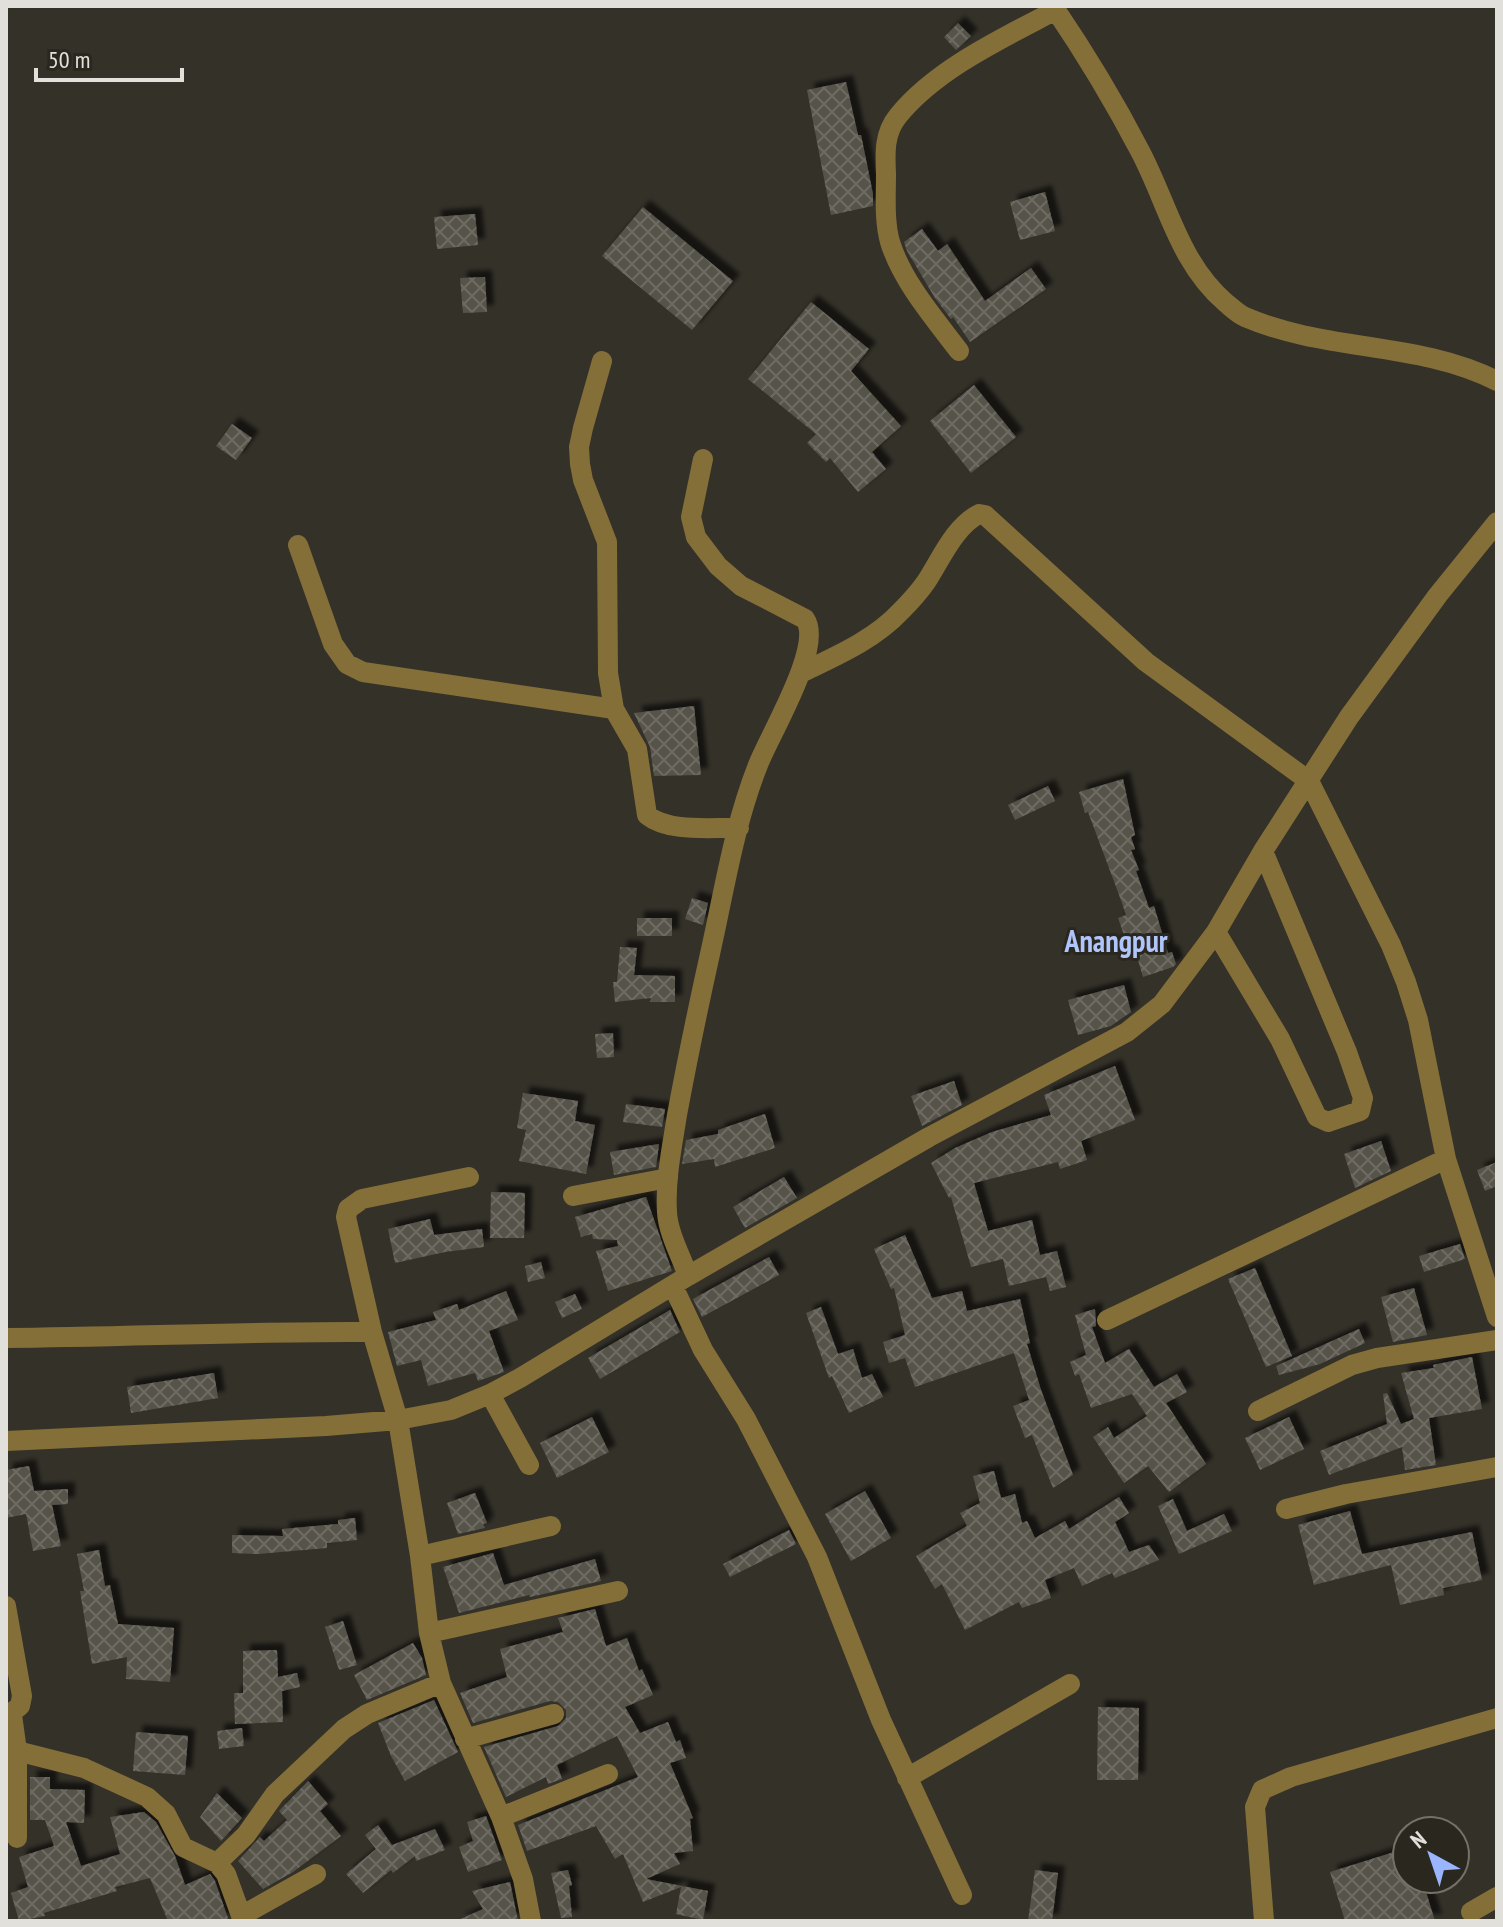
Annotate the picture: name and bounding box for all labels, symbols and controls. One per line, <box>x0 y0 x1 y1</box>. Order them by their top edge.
scale bar <box>36 32 182 82</box>
text: 50 m <box>48 44 90 75</box>
district label: Anangpur <box>1063 921 1168 960</box>
north arrow <box>1391 1815 1471 1895</box>
text: N <box>1405 1825 1432 1854</box>

